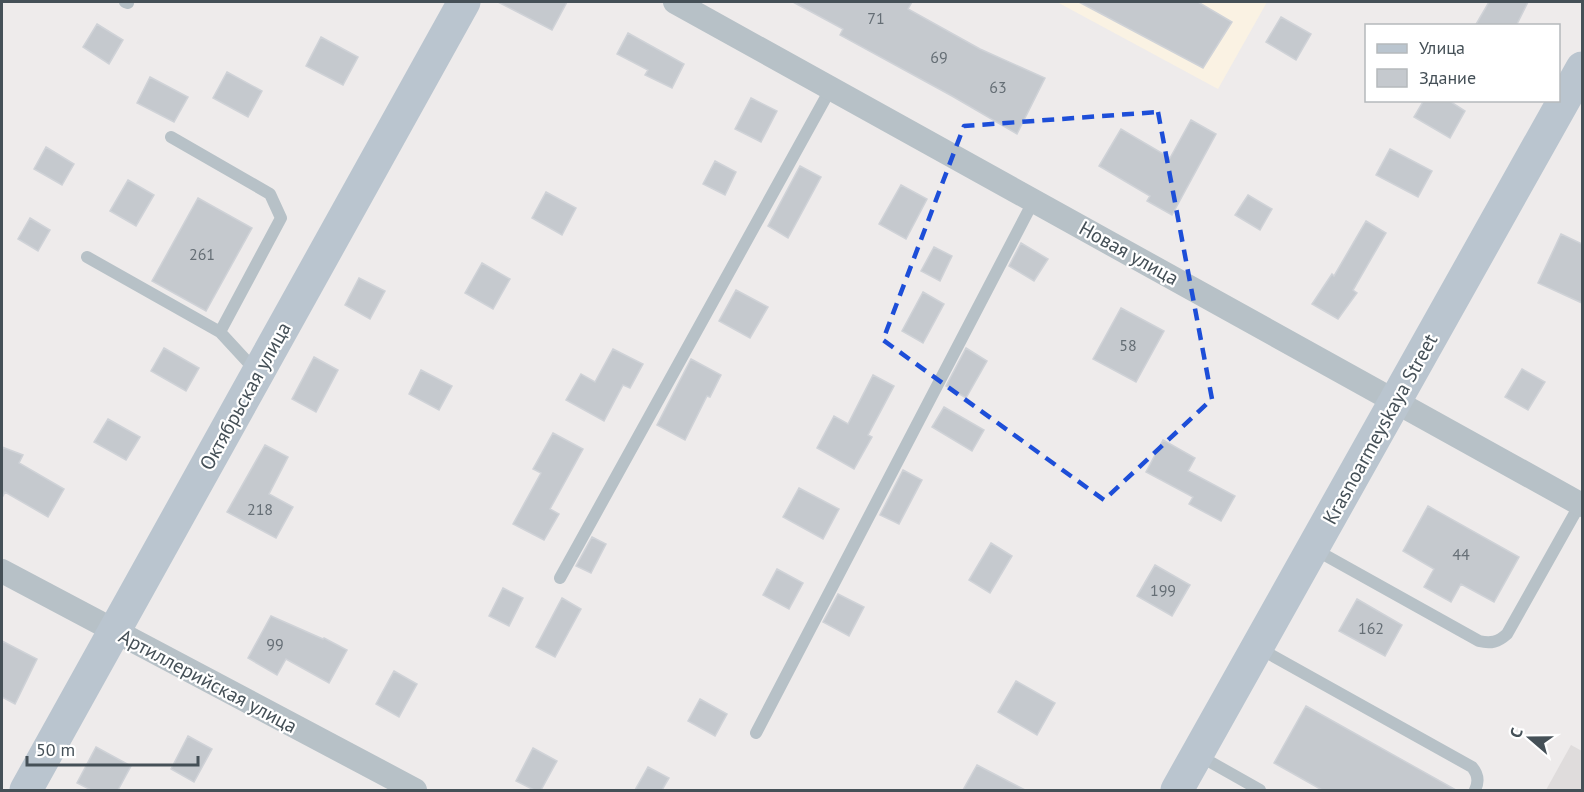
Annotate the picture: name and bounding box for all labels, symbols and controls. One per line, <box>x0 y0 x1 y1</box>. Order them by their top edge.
house number: 71 <box>867 8 885 28</box>
legend <box>1365 24 1560 102</box>
text: Улица <box>1419 36 1465 59</box>
house number: 69 <box>930 47 948 67</box>
text: Здание <box>1419 66 1476 89</box>
house number: 63 <box>989 77 1007 97</box>
street label: Новая улица <box>1075 215 1183 291</box>
house number: 261 <box>189 244 215 264</box>
street label: Октябрьская улица <box>194 317 296 475</box>
street label: Krasnoarmeyskaya Street <box>1317 329 1443 529</box>
house number: 58 <box>1119 335 1137 355</box>
house number: 218 <box>247 499 273 519</box>
house number: 44 <box>1452 544 1470 564</box>
house number: 199 <box>1150 580 1176 600</box>
house number: 162 <box>1358 618 1384 638</box>
street label: Артиллерийская улица <box>114 623 302 739</box>
house number: 99 <box>266 634 284 654</box>
north arrow <box>1500 708 1560 768</box>
text: С <box>1505 725 1527 740</box>
scale bar <box>27 729 198 767</box>
text: 50 m <box>36 738 75 761</box>

